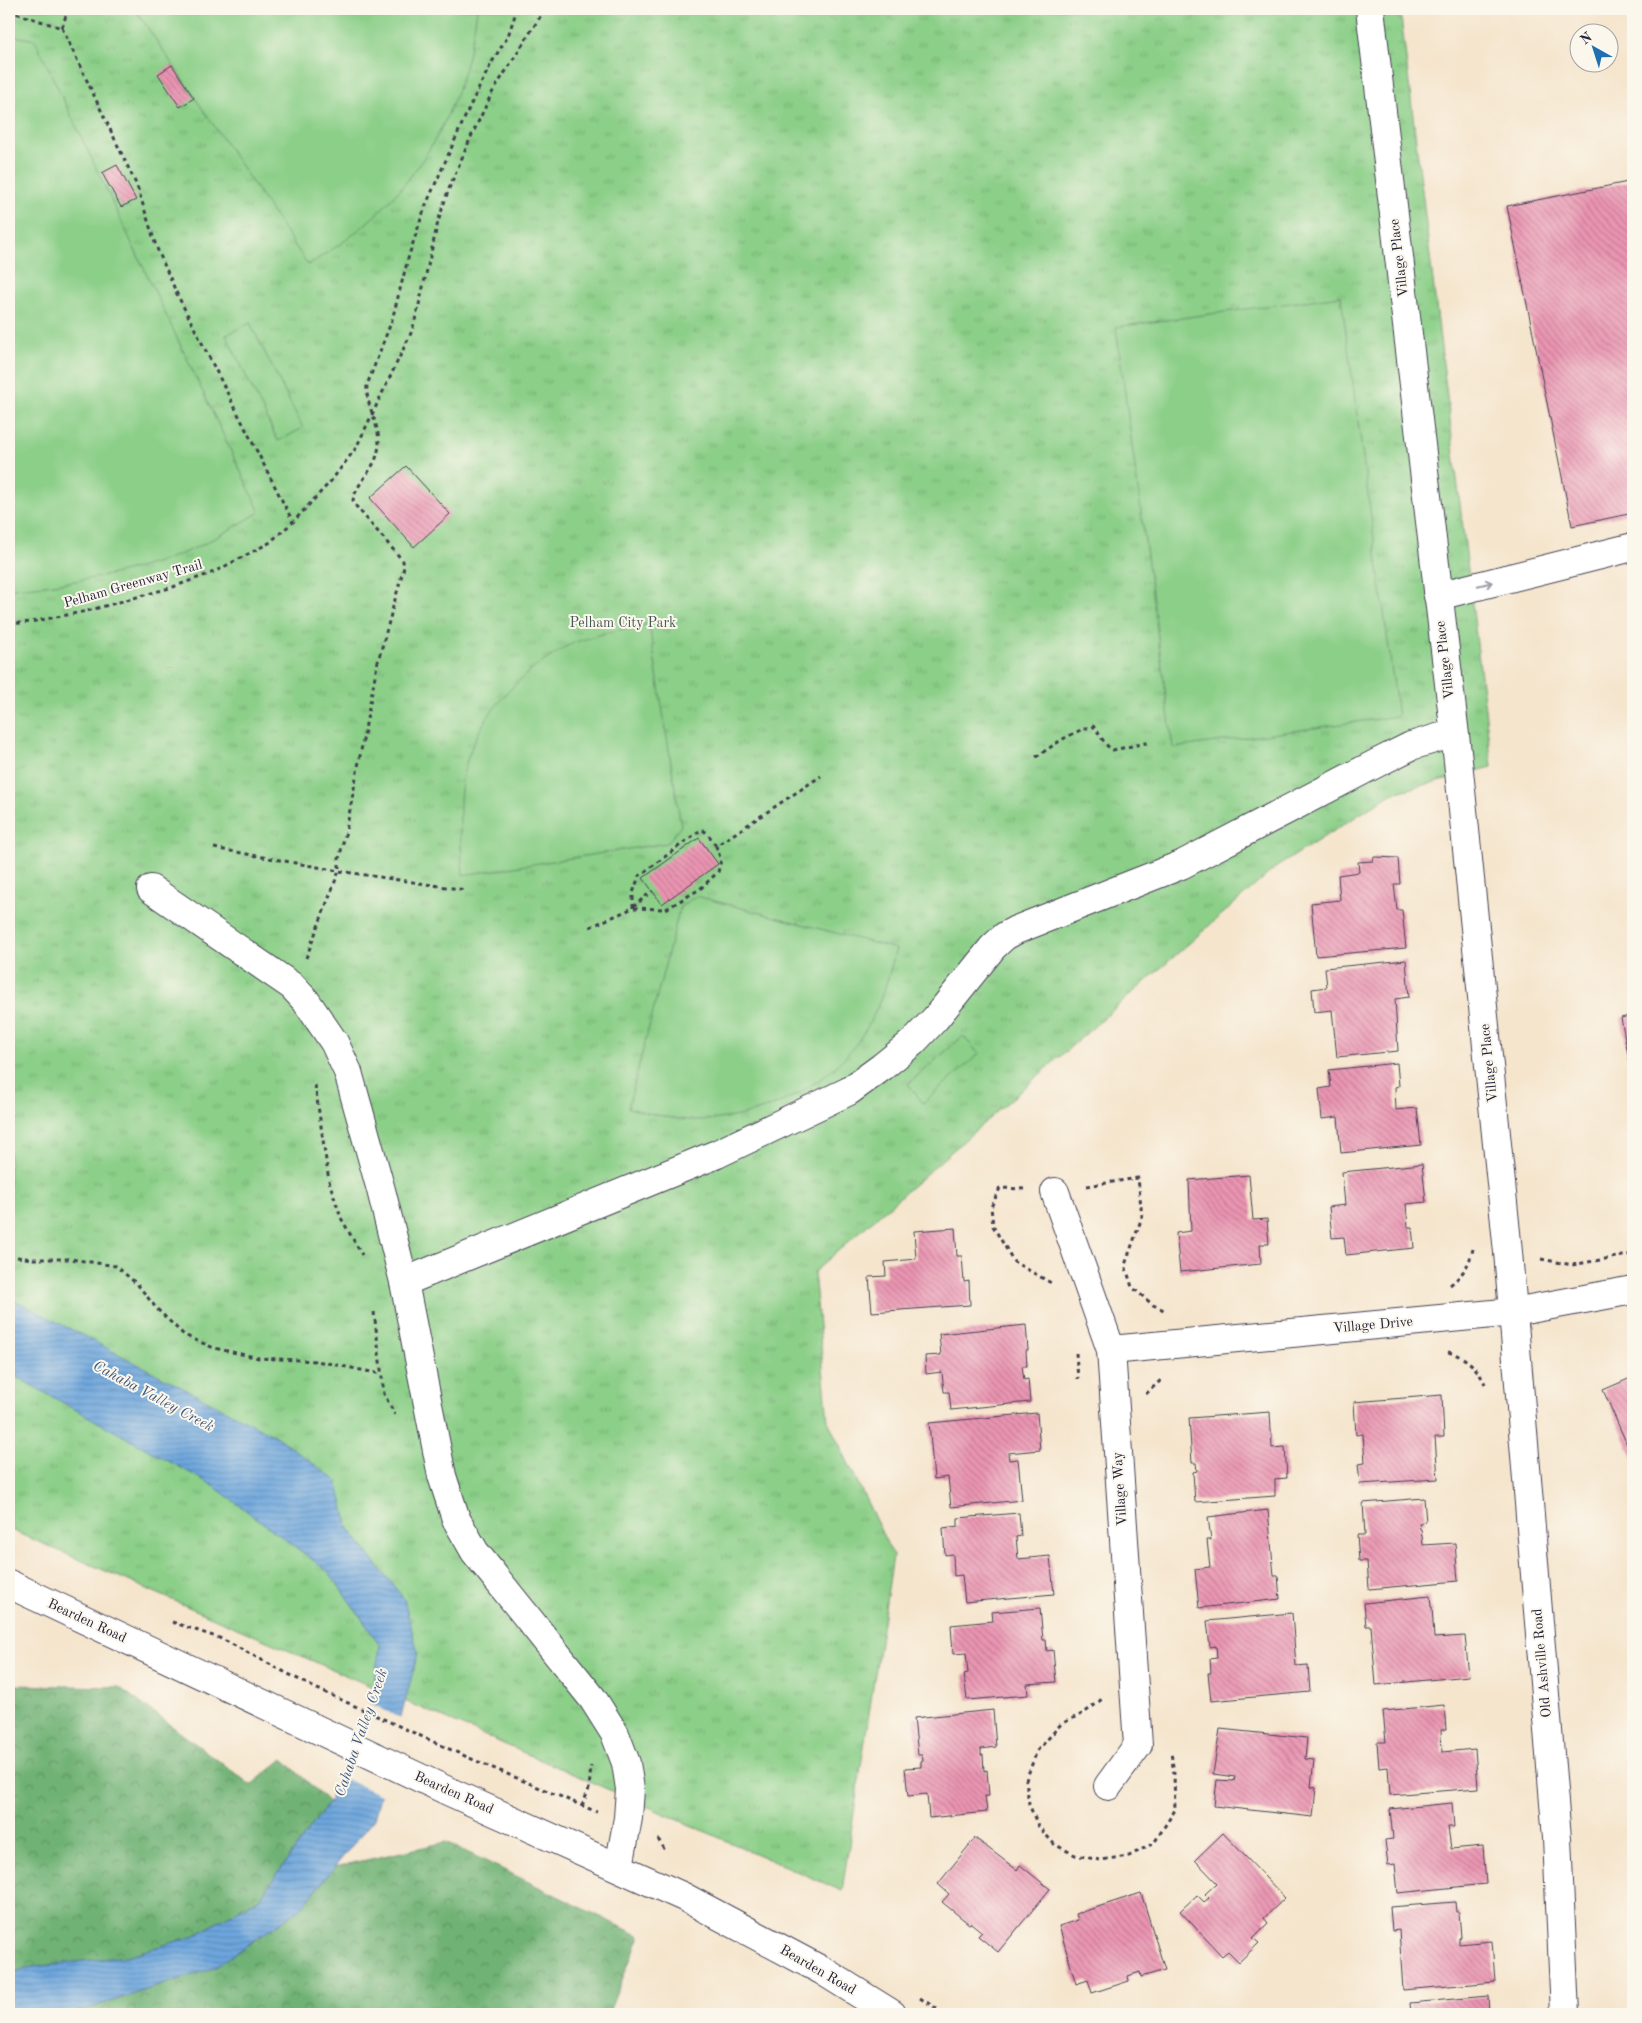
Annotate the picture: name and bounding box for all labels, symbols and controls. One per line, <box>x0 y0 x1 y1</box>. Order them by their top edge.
north arrow <box>1570 22 1620 72</box>
text: N <box>1578 30 1595 47</box>
street label: Village Place <box>1387 218 1411 298</box>
street label: Pelham Greenway Trail <box>62 557 204 611</box>
one-way arrow <box>1477 579 1493 588</box>
park label: Pelham City Park <box>570 616 676 630</box>
street label: Village Place <box>1433 620 1457 700</box>
street label: Village Place <box>1478 1023 1500 1103</box>
street label: Village Drive <box>1333 1315 1413 1335</box>
water label: Cahaba Valley Creek <box>90 1359 216 1435</box>
street label: Village Way <box>1110 1451 1130 1527</box>
street label: Bearden Road <box>45 1597 129 1645</box>
street label: Old Ashville Road <box>1530 1608 1554 1718</box>
water label: Cahaba Valley Creek <box>333 1667 391 1799</box>
street label: Bearden Road <box>412 1769 496 1817</box>
street label: Bearden Road <box>778 1943 858 1997</box>

